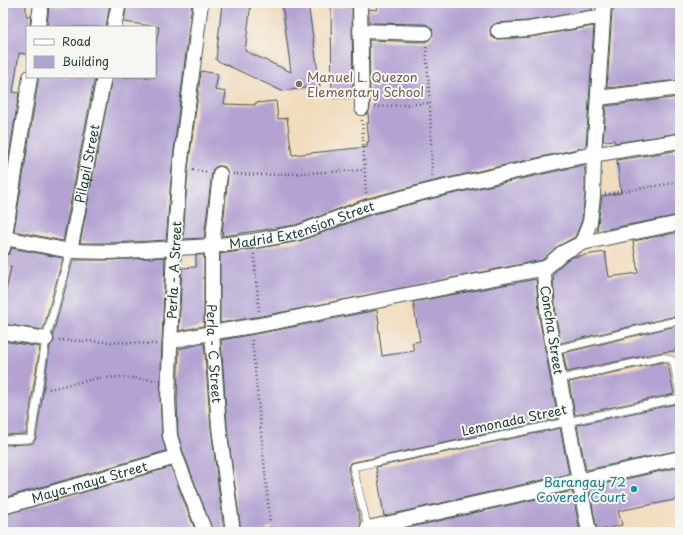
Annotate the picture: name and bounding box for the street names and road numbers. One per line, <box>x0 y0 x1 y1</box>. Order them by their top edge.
street label: Pilapil Street <box>70 122 104 205</box>
street label: Madrid Extension Street <box>228 196 376 253</box>
street label: Perla - A Street <box>161 221 186 319</box>
street label: Concha Street <box>536 284 569 376</box>
street label: Perla - C Street <box>203 304 227 404</box>
street label: Lemonada Street <box>460 399 568 440</box>
street label: Maya-maya Street <box>29 456 149 507</box>

